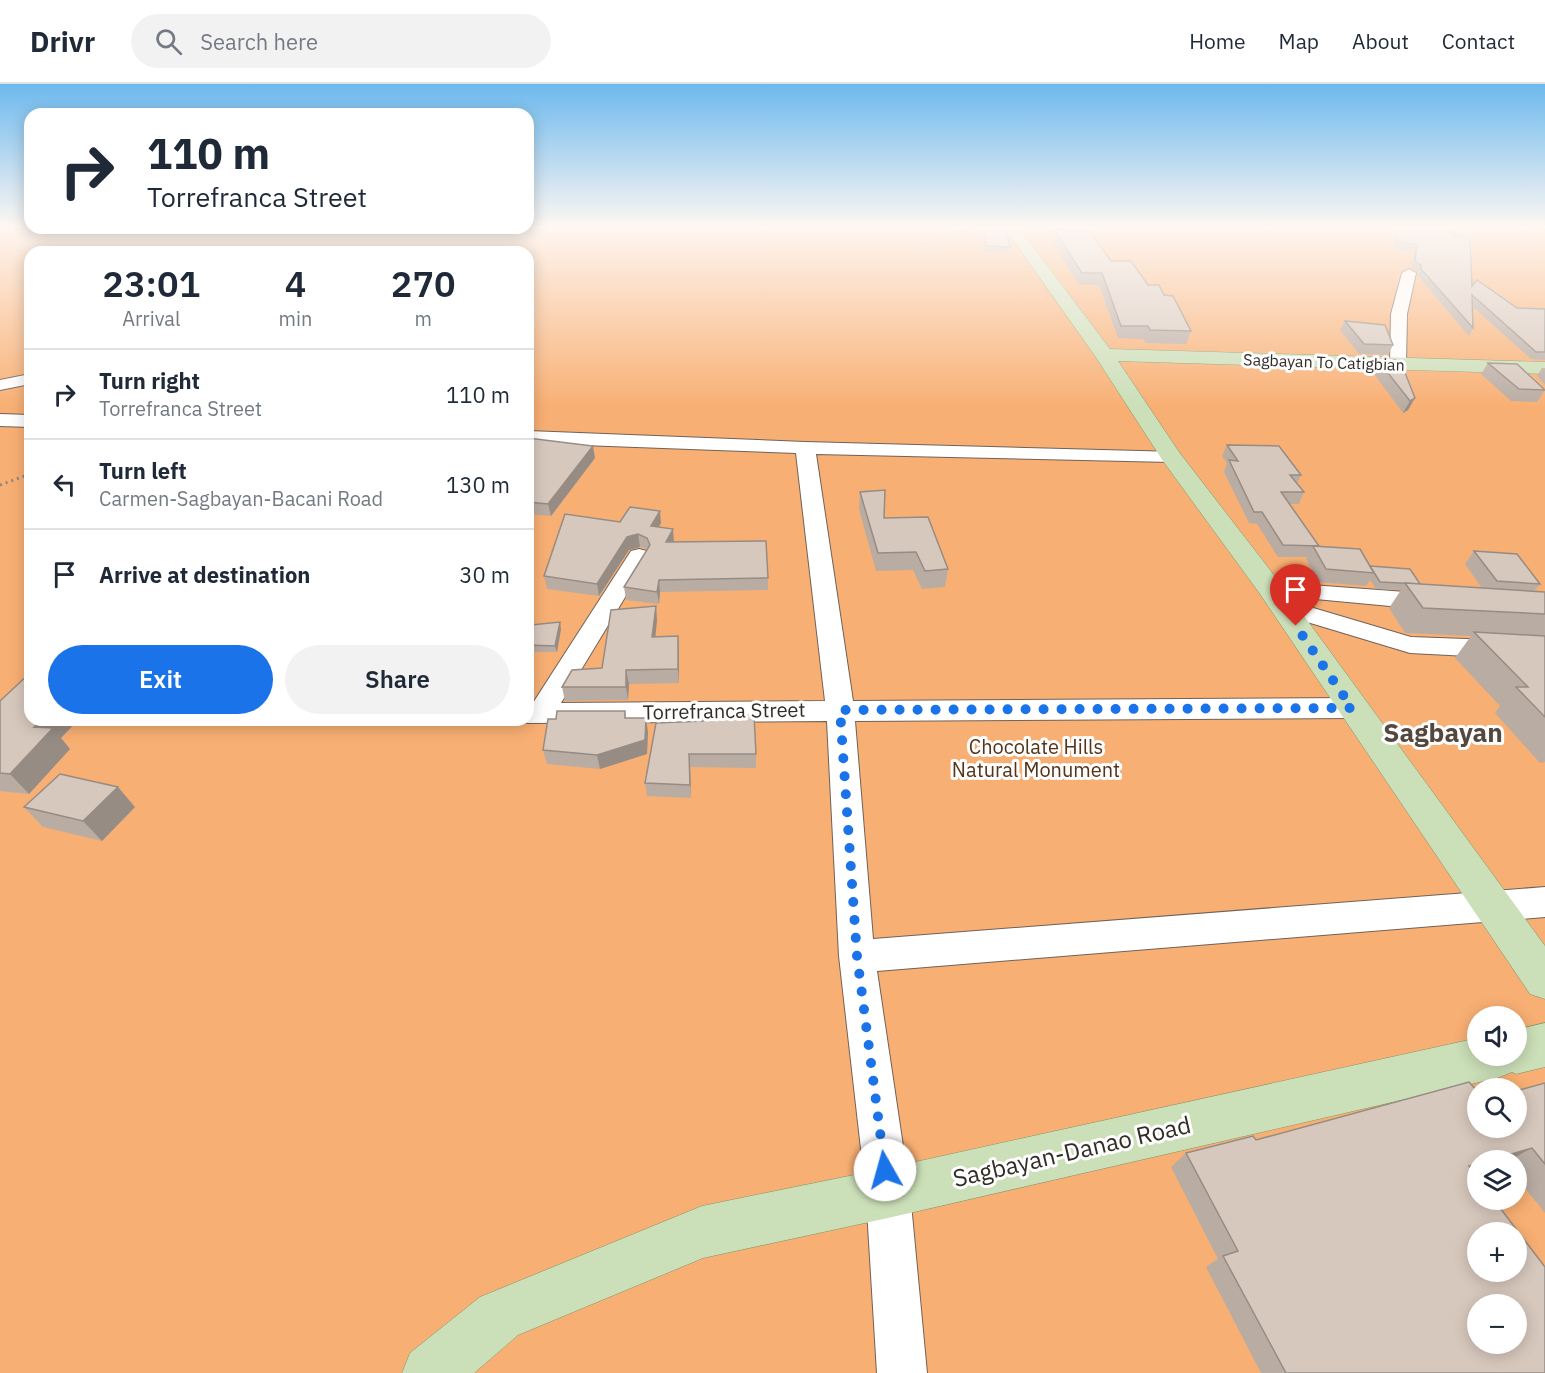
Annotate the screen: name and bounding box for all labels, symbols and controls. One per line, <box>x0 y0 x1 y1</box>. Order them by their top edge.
search box <box>131 14 551 68</box>
text: Drivr <box>30 23 95 60</box>
icon: search <box>152 25 185 58</box>
text: Search here <box>200 27 318 56</box>
text: Home <box>1189 27 1246 55</box>
text: Map <box>1279 27 1319 55</box>
text: About <box>1352 27 1409 55</box>
text: Contact <box>1442 27 1515 55</box>
text: 110 m <box>147 126 270 181</box>
icon: right <box>48 132 126 210</box>
text: Torrefranca Street <box>147 179 367 214</box>
text: 23:01 <box>102 260 200 307</box>
text: 4 <box>285 260 306 307</box>
text: 270 <box>391 260 456 307</box>
text: Arrival <box>122 305 180 332</box>
text: min <box>279 305 312 332</box>
text: m <box>414 305 432 332</box>
street label: Sagbayan To Catigbian <box>1243 349 1405 375</box>
text: Turn right <box>99 366 200 395</box>
icon: right <box>48 378 81 411</box>
text: 110 m <box>446 380 510 409</box>
text: Torrefranca Street <box>99 395 262 422</box>
text: Turn left <box>99 456 187 485</box>
icon: left <box>48 468 81 501</box>
text: 130 m <box>446 470 510 499</box>
text: Carmen-Sagbayan-Bacani Road <box>99 485 383 512</box>
icon: arrive <box>48 558 81 591</box>
text: Arrive at destination <box>99 560 310 589</box>
text: 30 m <box>459 560 510 589</box>
pin <box>1270 564 1321 626</box>
icon: arrive <box>1279 573 1312 606</box>
button: Exit <box>48 645 273 714</box>
button: Share <box>285 645 510 714</box>
street label: Torrefranca Street <box>642 696 806 725</box>
district label: Sagbayan <box>1383 715 1503 749</box>
park label: Chocolate Hills Natural Monument <box>952 733 1120 783</box>
map controls <box>1467 1006 1527 1354</box>
button: sound <box>1467 1006 1527 1066</box>
button: search <box>1467 1078 1527 1138</box>
street label: Sagbayan-Danao Road <box>950 1108 1194 1194</box>
position arrow <box>853 1138 917 1202</box>
button: layers <box>1467 1150 1527 1210</box>
button: + <box>1467 1222 1527 1282</box>
button: − <box>1467 1294 1527 1354</box>

